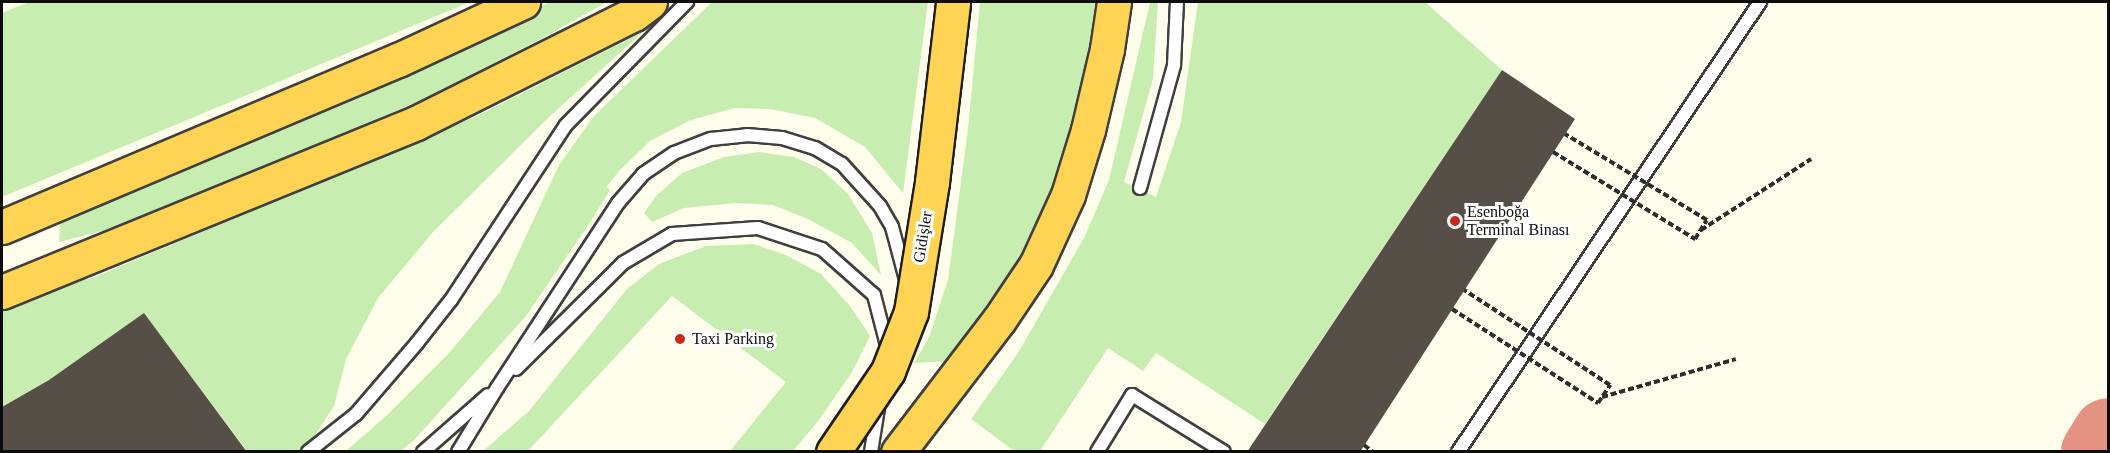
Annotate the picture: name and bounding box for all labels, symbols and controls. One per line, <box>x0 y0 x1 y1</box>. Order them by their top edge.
place label: Esenboğa Terminal Binası <box>1467 202 1569 240</box>
street label: Gidişler <box>909 210 937 264</box>
marker: Esenboğa Terminal Binası <box>1448 214 1462 228</box>
place label: Taxi Parking <box>692 329 774 349</box>
marker: Taxi Parking <box>673 332 687 346</box>

